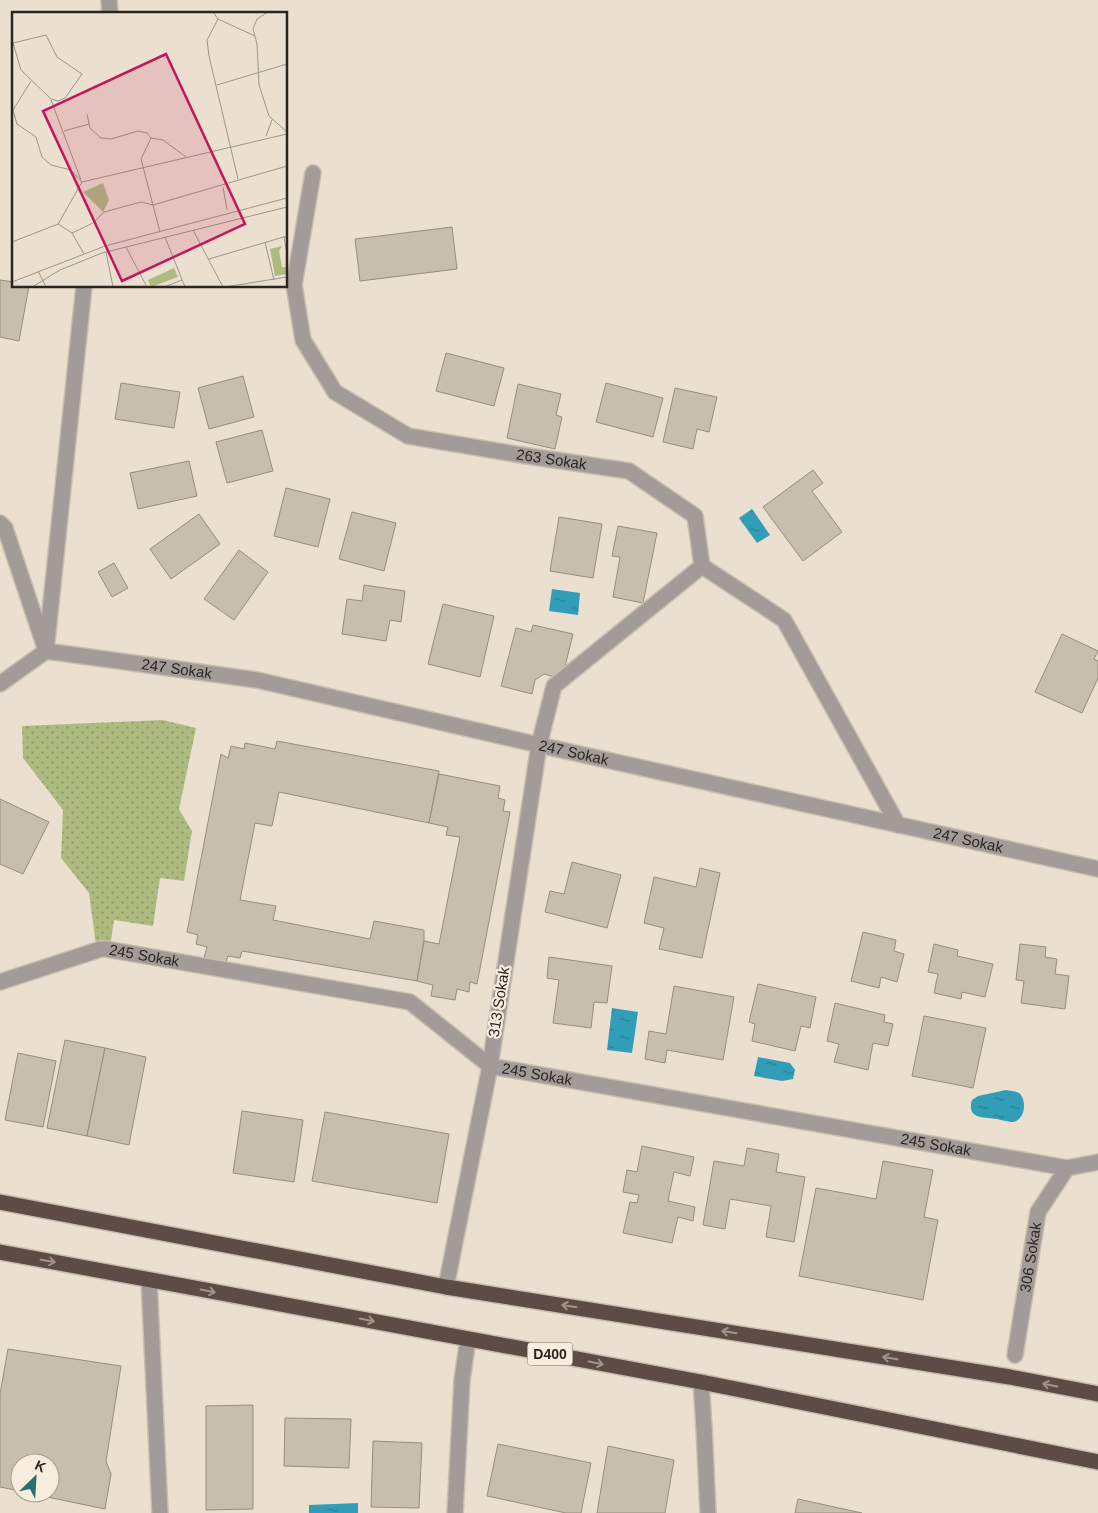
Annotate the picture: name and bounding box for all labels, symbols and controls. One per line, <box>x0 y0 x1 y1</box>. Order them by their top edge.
inset map <box>12 12 288 288</box>
street label: 263 Sokak <box>515 445 588 473</box>
street label: 247 Sokak <box>141 655 214 682</box>
street label: 247 Sokak <box>537 736 611 768</box>
street label: 247 Sokak <box>932 824 1005 856</box>
street label: 245 Sokak <box>108 941 181 970</box>
street label: 313 Sokak <box>485 965 513 1038</box>
street label: 245 Sokak <box>501 1059 574 1088</box>
street label: 245 Sokak <box>899 1130 973 1159</box>
street label: 306 Sokak <box>1016 1220 1044 1294</box>
one-way arrow <box>40 1257 56 1266</box>
one-way arrow <box>199 1286 215 1296</box>
one-way arrow <box>561 1300 577 1310</box>
one-way arrow <box>359 1316 375 1326</box>
one-way arrow <box>722 1326 738 1336</box>
road number: D400 <box>528 1342 572 1366</box>
one-way arrow <box>882 1352 898 1362</box>
one-way arrow <box>588 1358 604 1368</box>
one-way arrow <box>1042 1379 1058 1389</box>
north arrow <box>10 1453 60 1503</box>
text: K <box>33 1457 48 1476</box>

